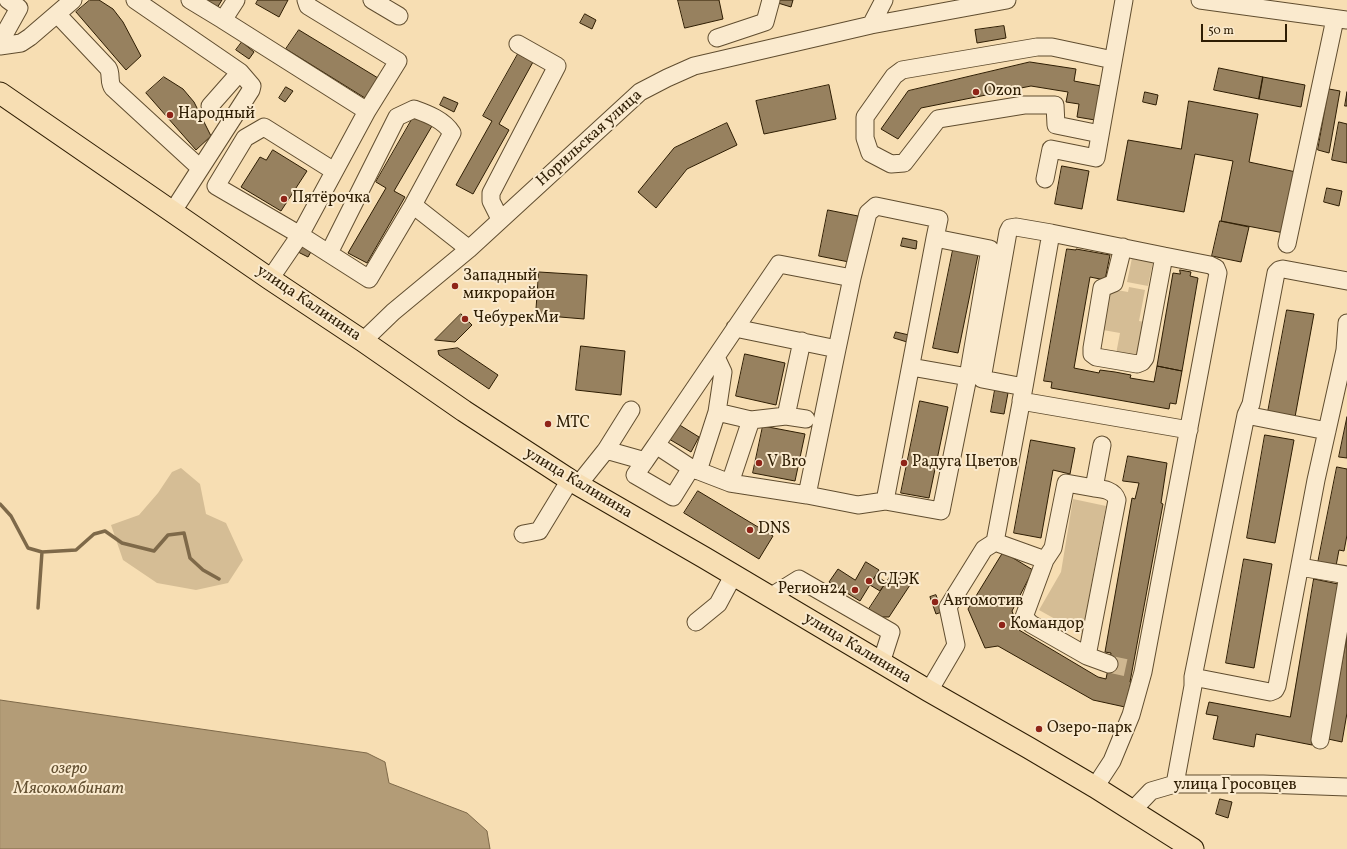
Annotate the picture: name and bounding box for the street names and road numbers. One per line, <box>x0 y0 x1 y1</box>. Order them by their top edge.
street label: Норильская улица <box>533 86 647 192</box>
street label: улица Калинина <box>252 262 364 346</box>
street label: улица Калинина <box>521 444 635 524</box>
street label: улица Калинина <box>800 609 914 689</box>
street label: улица Гросовцев <box>1173 776 1297 796</box>

